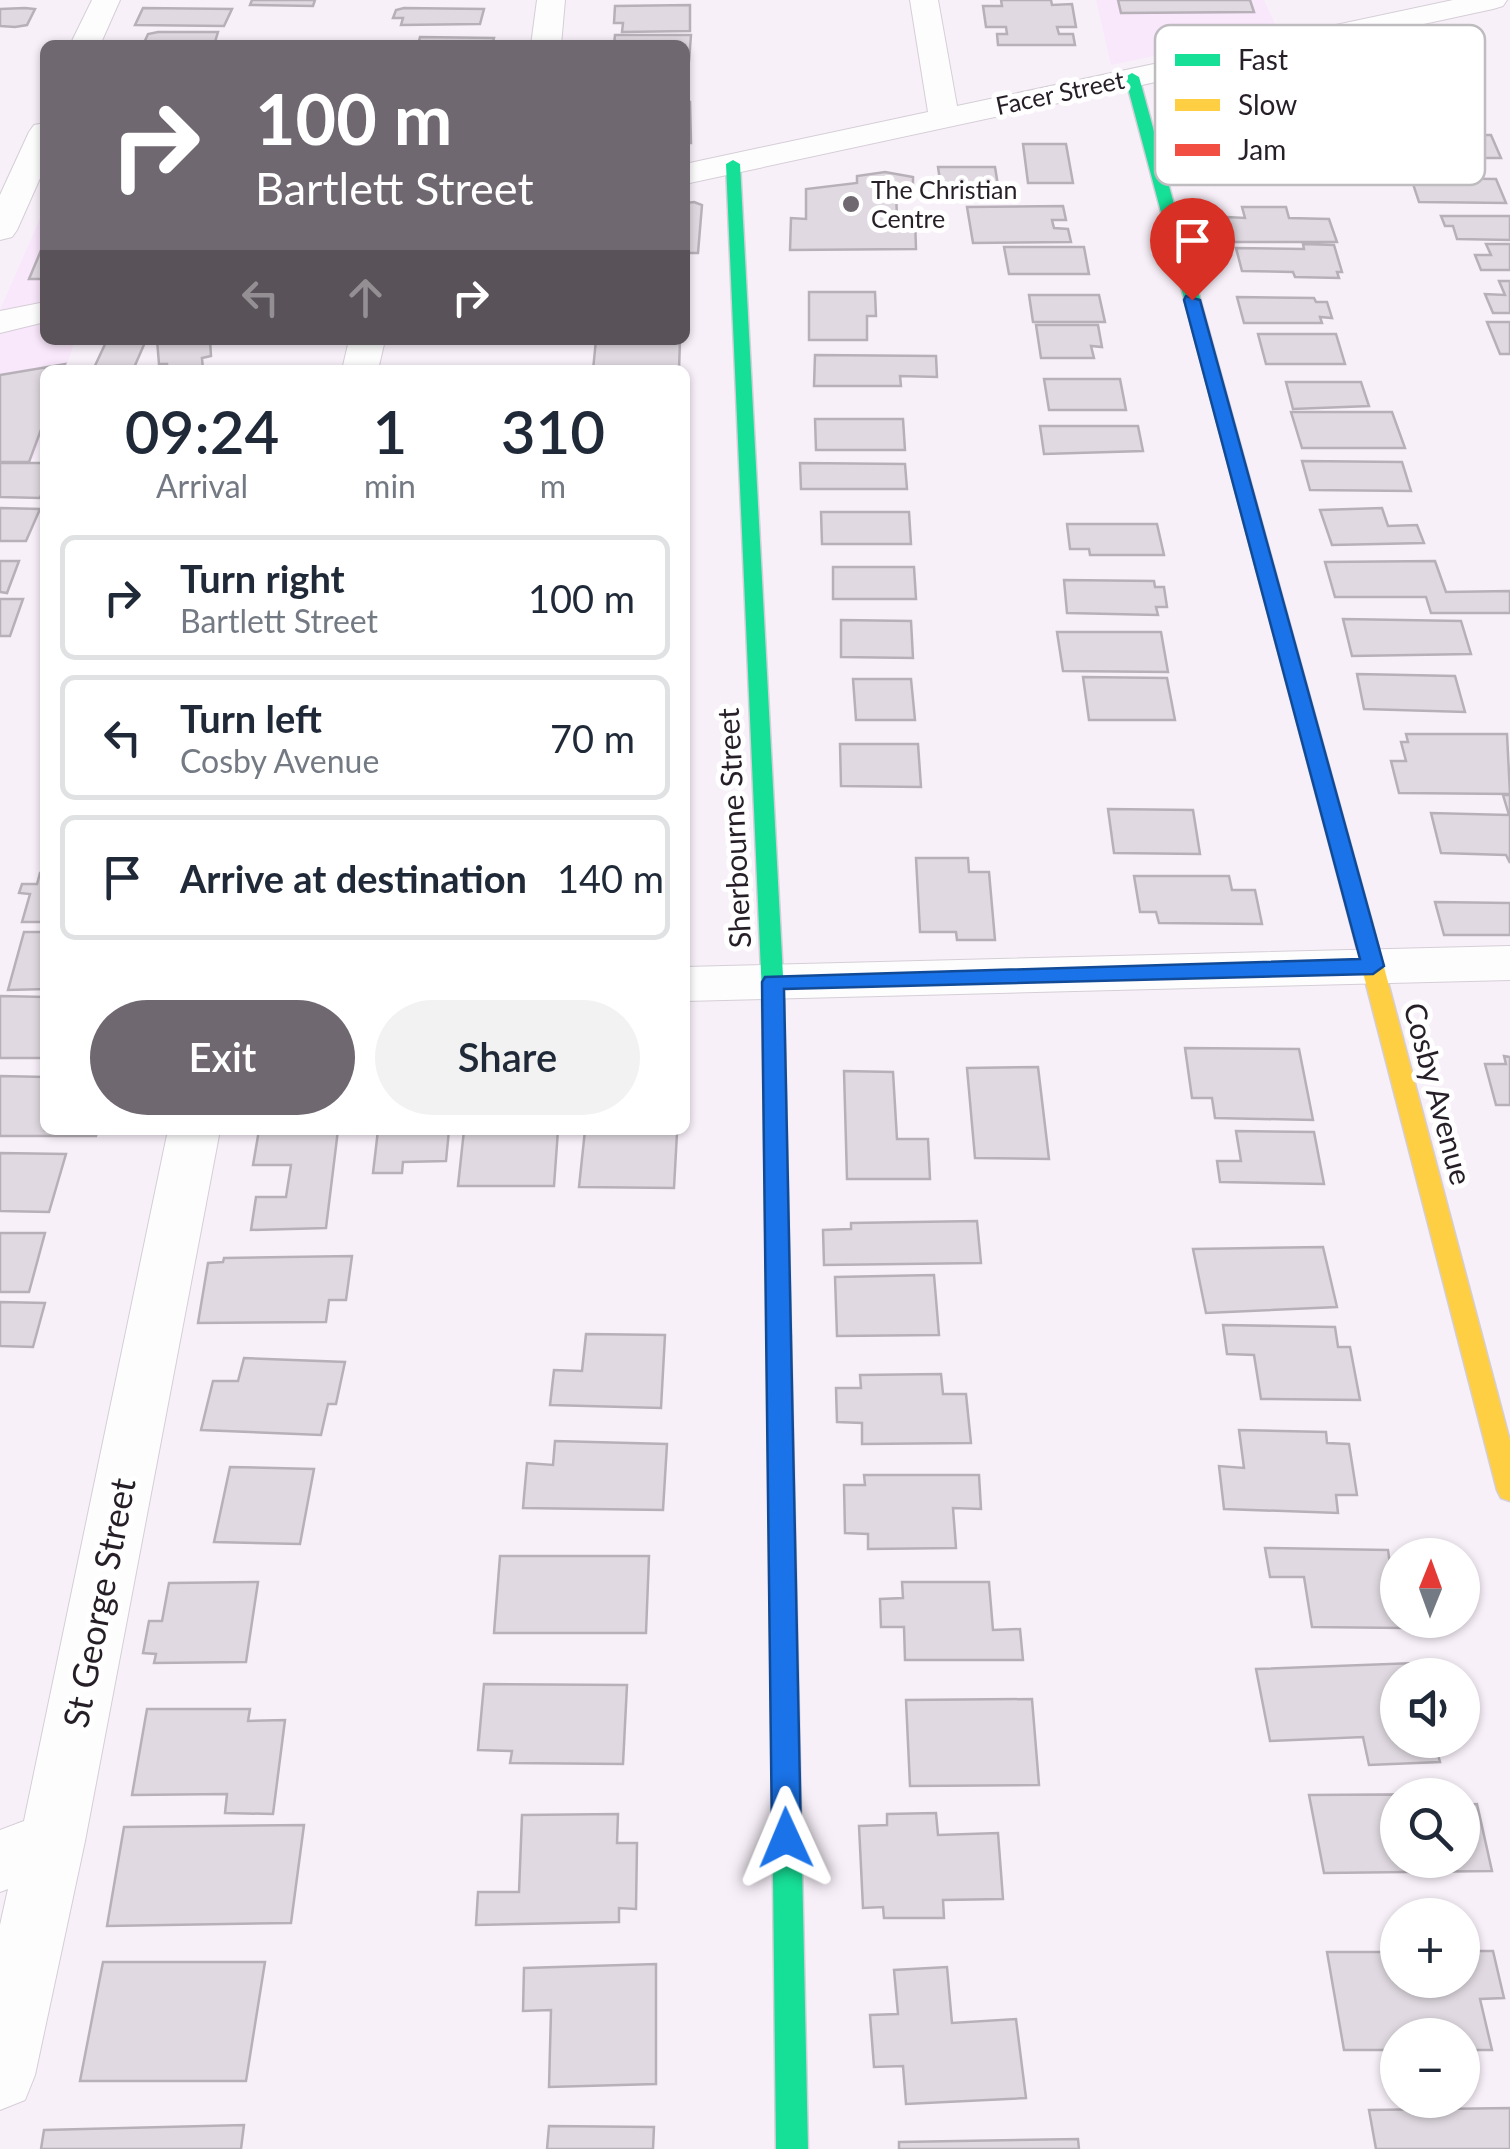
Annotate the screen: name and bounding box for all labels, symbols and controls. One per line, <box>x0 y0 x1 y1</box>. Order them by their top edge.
legend <box>1155 25 1485 185</box>
text: Fast <box>1238 42 1288 76</box>
street label: Facer Street <box>993 64 1127 120</box>
text: 100 m <box>255 76 452 160</box>
icon: right <box>90 80 220 210</box>
text: Slow <box>1238 87 1297 121</box>
text: Jam <box>1238 132 1286 166</box>
text: Bartlett Street <box>255 161 534 215</box>
place label: The Christian Centre <box>871 174 1017 233</box>
marker: The Christian Centre <box>840 193 862 215</box>
pin <box>1150 198 1235 301</box>
icon: arrive <box>1165 213 1220 268</box>
icon: left <box>233 270 288 325</box>
icon: ahead <box>338 270 393 325</box>
icon: right <box>443 270 498 325</box>
text: 09:24 <box>125 395 279 467</box>
text: 1 <box>373 395 407 467</box>
text: 310 <box>501 395 605 467</box>
text: Arrival <box>156 466 248 505</box>
text: min <box>364 466 416 505</box>
text: m <box>540 466 566 505</box>
text: Turn right <box>180 555 345 601</box>
icon: right <box>95 570 150 625</box>
text: 100 m <box>528 575 635 621</box>
text: Bartlett Street <box>180 601 378 640</box>
text: Turn left <box>180 695 322 741</box>
street label: Sherbourne Street <box>709 707 757 949</box>
icon: left <box>95 710 150 765</box>
text: 70 m <box>550 715 635 761</box>
text: Cosby Avenue <box>180 741 379 780</box>
icon: arrive <box>95 850 150 905</box>
text: Arrive at destination <box>180 855 527 901</box>
text: 140 m <box>557 855 664 901</box>
street label: Cosby Avenue <box>1397 999 1481 1188</box>
button: Exit <box>90 1000 355 1115</box>
button: Share <box>375 1000 640 1115</box>
street label: St George Street <box>53 1474 143 1731</box>
north arrow <box>1380 1538 1480 1638</box>
map controls <box>1380 1538 1480 2118</box>
button: sound <box>1380 1658 1480 1758</box>
button: search <box>1380 1778 1480 1878</box>
position arrow <box>734 1786 838 1890</box>
button: + <box>1380 1898 1480 1998</box>
button: − <box>1380 2018 1480 2118</box>

